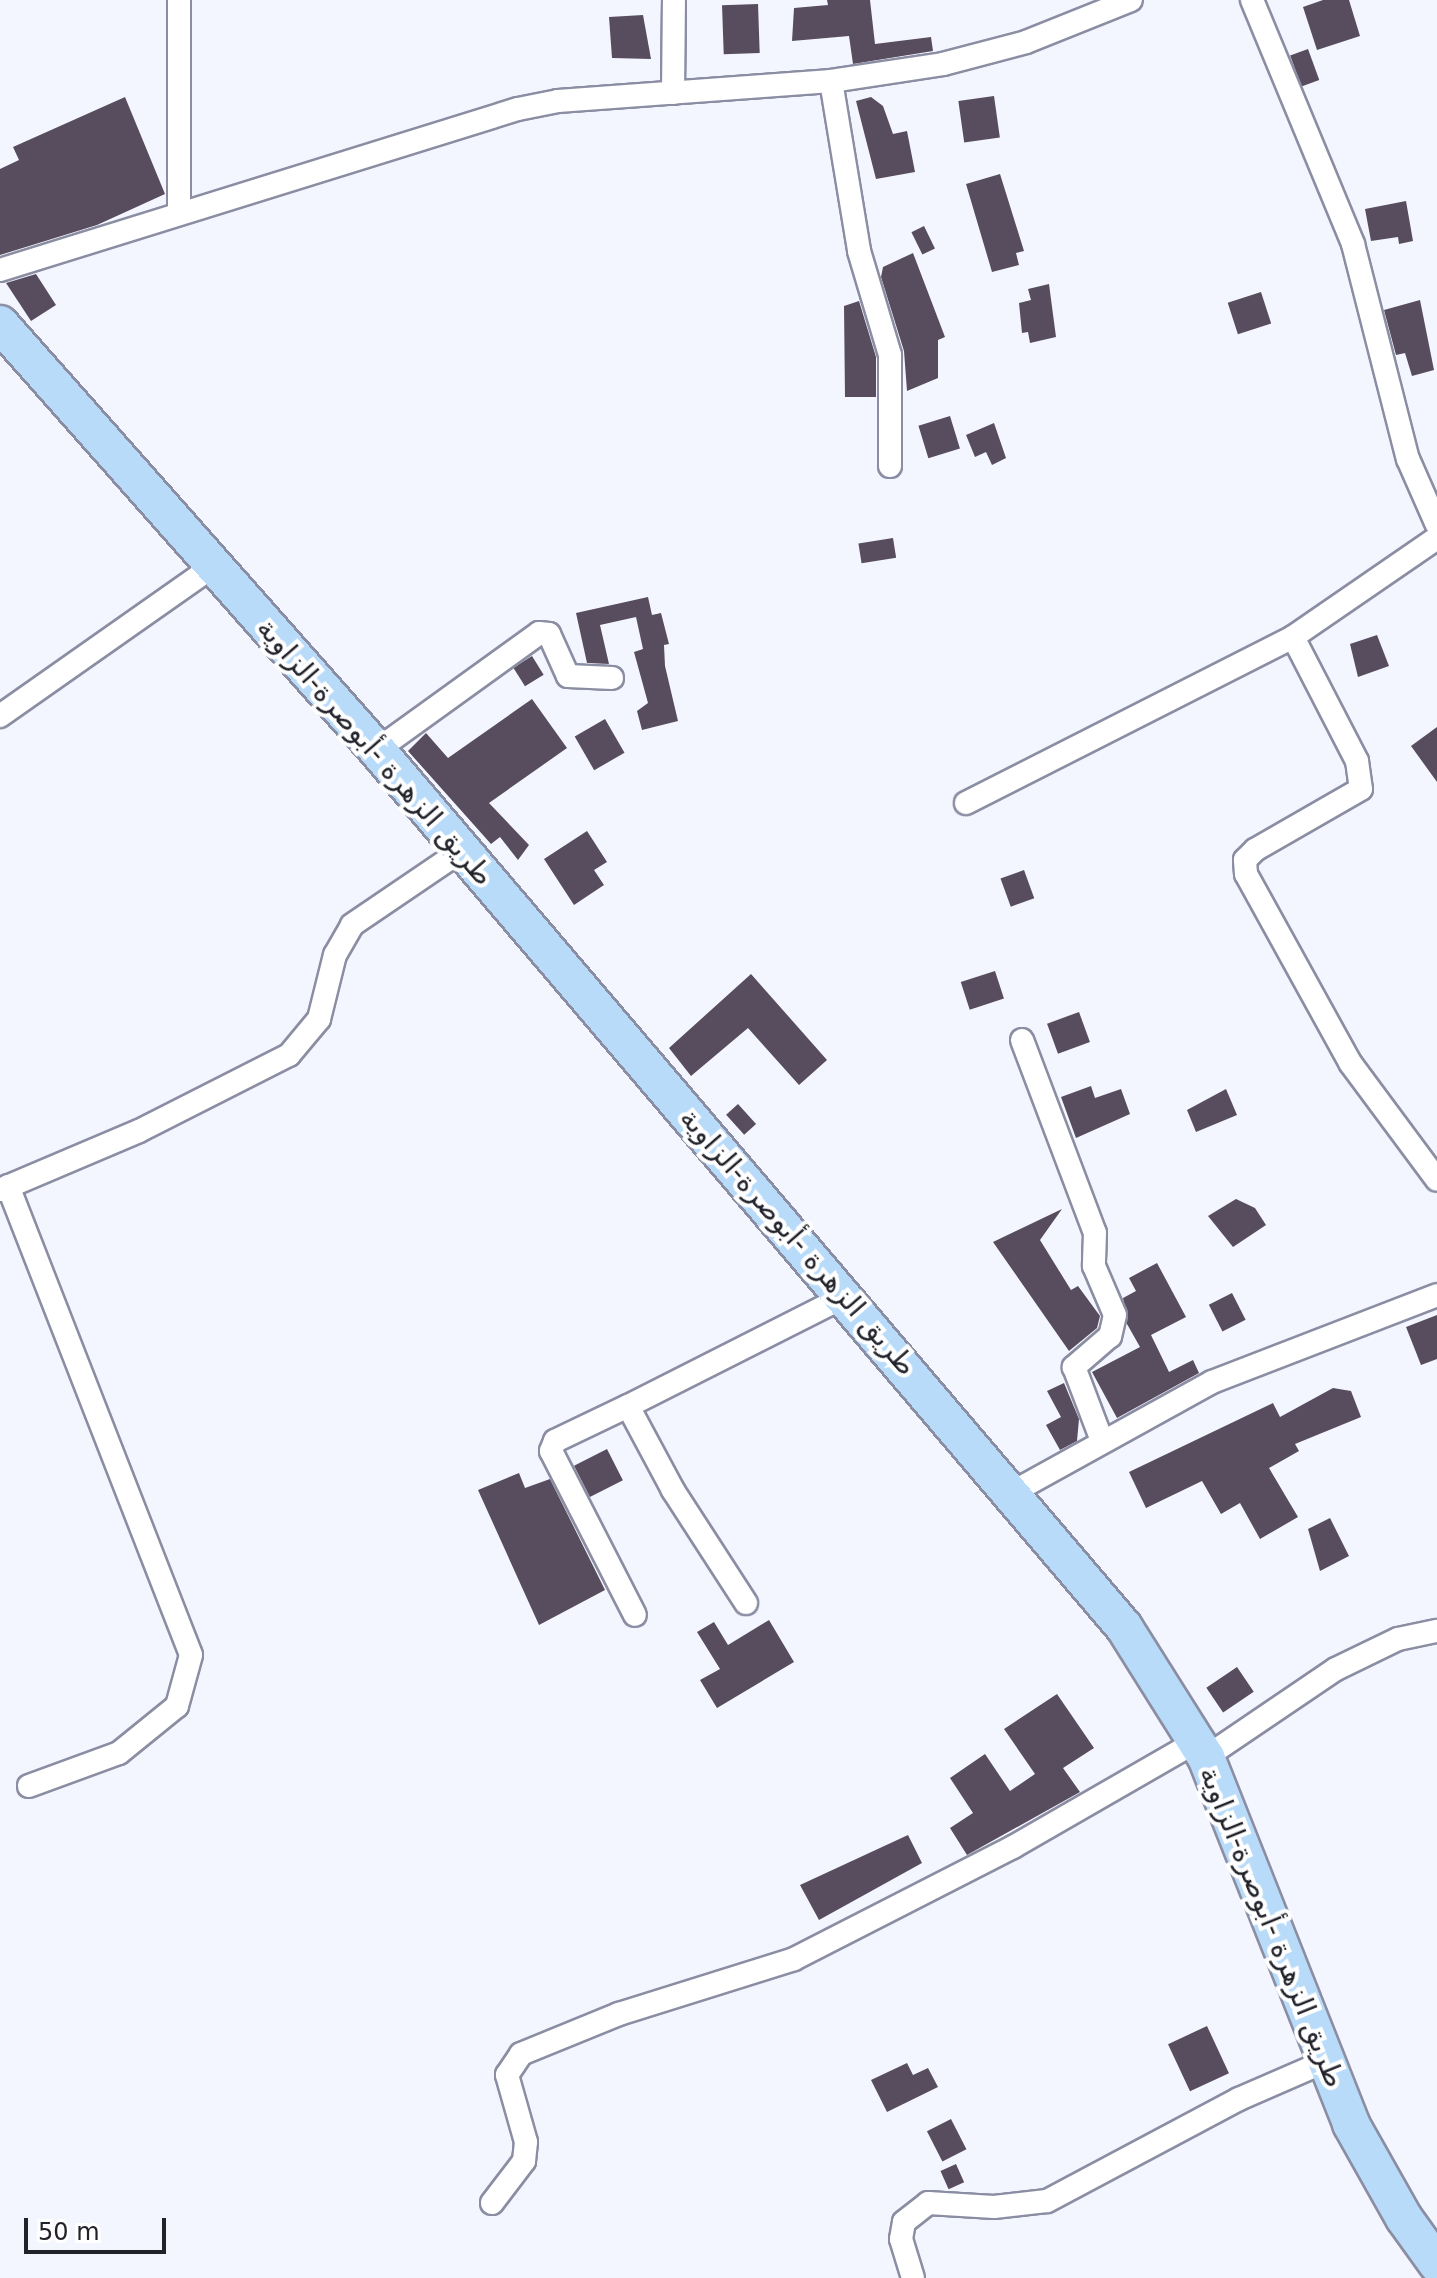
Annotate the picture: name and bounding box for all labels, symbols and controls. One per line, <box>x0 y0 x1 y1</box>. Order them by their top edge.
street label: طريق الزهرة -أبوصرة-الزاوية <box>250 611 500 893</box>
street label: طريق الزهرة -أبوصرة-الزاوية <box>673 1101 923 1383</box>
street label: طريق الزهرة -أبوصرة-الزاوية <box>1192 1762 1352 2092</box>
scale bar <box>28 2202 170 2252</box>
text: 50 m <box>38 2218 100 2246</box>

